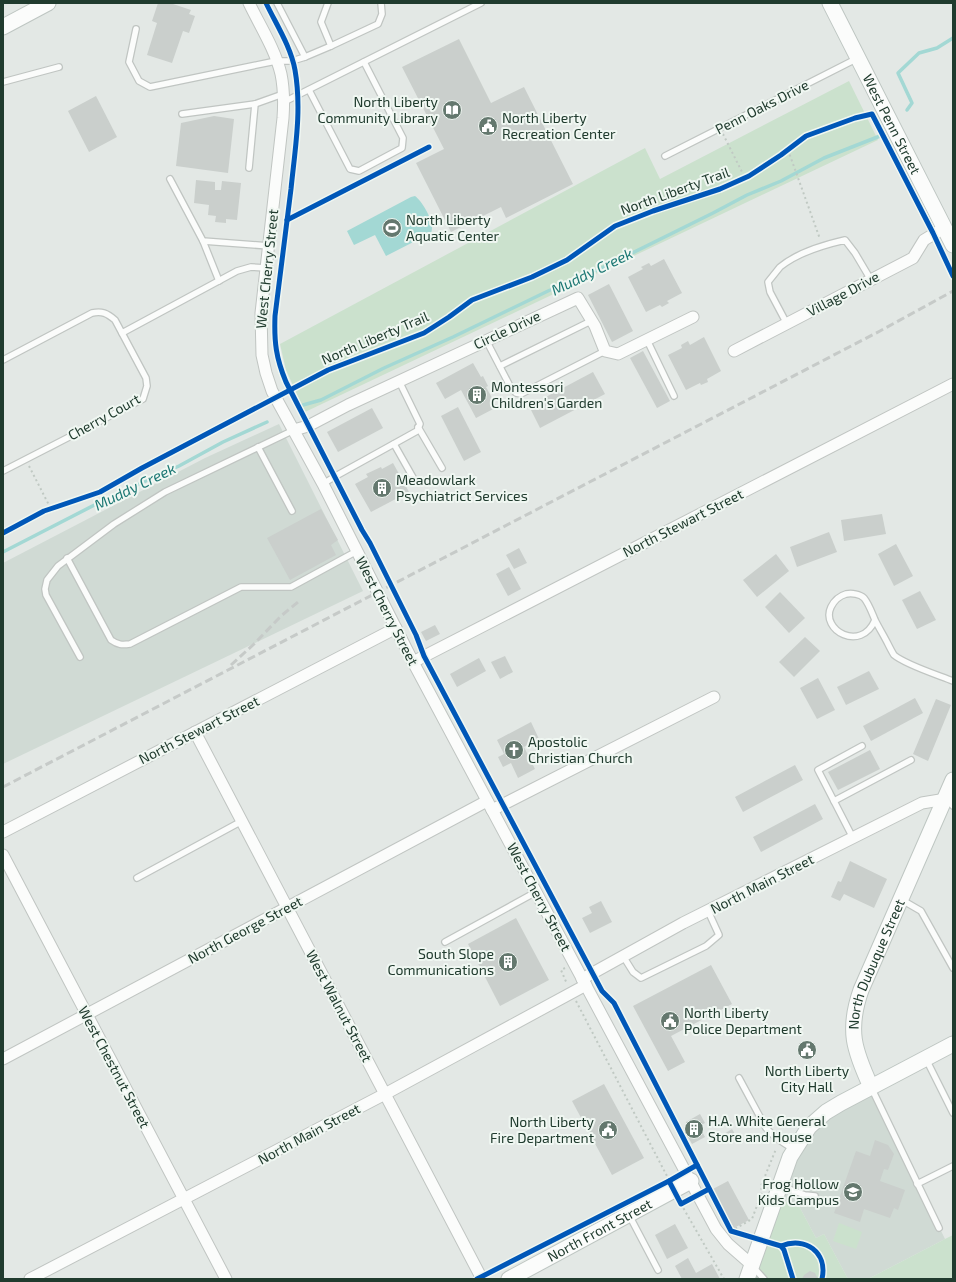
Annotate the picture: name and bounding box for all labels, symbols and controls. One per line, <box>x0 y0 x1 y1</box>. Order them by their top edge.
street label: West Penn Street <box>860 71 925 177</box>
street label: Penn Oaks Drive <box>712 76 811 137</box>
place label: North Liberty Community Library <box>317 93 439 126</box>
library icon: North Liberty Community Library <box>441 99 463 121</box>
place label: North Liberty Recreation Center <box>502 109 616 142</box>
public building icon: North Liberty Recreation Center <box>477 115 499 137</box>
street label: North Liberty Trail <box>618 163 732 218</box>
street label: West Cherry Street <box>252 208 281 330</box>
place label: North Liberty Aquatic Center <box>406 211 500 244</box>
sports icon: North Liberty Aquatic Center <box>381 217 403 239</box>
water label: Muddy Creek <box>548 244 636 299</box>
street label: Village Drive <box>804 267 882 320</box>
street label: North Liberty Trail <box>319 307 432 368</box>
street label: Circle Drive <box>471 307 543 352</box>
place label: Montessori Children's Garden <box>491 378 603 411</box>
building icon: Montessori Children's Garden <box>466 384 488 406</box>
street label: Cherry Court <box>65 390 143 443</box>
water label: Muddy Creek <box>91 459 179 514</box>
place label: Meadowlark Psychiatrict Services <box>396 471 528 504</box>
building icon: Meadowlark Psychiatrict Services <box>371 477 393 499</box>
street label: North Stewart Street <box>620 485 746 560</box>
street label: West Cherry Street <box>353 553 422 668</box>
street label: North Stewart Street <box>136 692 262 767</box>
place label: Apostolic Christian Church <box>528 733 633 766</box>
church icon: Apostolic Christian Church <box>503 739 525 761</box>
street label: West Cherry Street <box>504 840 575 954</box>
street label: North Main Street <box>707 850 816 917</box>
street label: North George Street <box>185 892 305 967</box>
street label: North Dubuque Street <box>844 896 908 1030</box>
place label: South Slope Communications <box>387 945 494 978</box>
street label: West Walnut Street <box>303 947 376 1065</box>
building icon: South Slope Communications <box>497 951 519 973</box>
street label: West Chestnut Street <box>75 1003 154 1131</box>
place label: North Liberty Police Department <box>684 1004 802 1037</box>
public building icon: North Liberty Police Department <box>659 1010 681 1032</box>
public building icon: North Liberty City Hall <box>796 1039 818 1061</box>
place label: North Liberty City Hall <box>765 1062 850 1095</box>
street label: North Main Street <box>255 1099 363 1168</box>
place label: H.A. White General Store and House <box>708 1112 827 1145</box>
place label: North Liberty Fire Department <box>490 1113 595 1146</box>
building icon: H.A. White General Store and House <box>683 1118 705 1140</box>
public building icon: North Liberty Fire Department <box>597 1119 619 1141</box>
place label: Frog Hollow Kids Campus <box>758 1175 839 1208</box>
school or university icon: Frog Hollow Kids Campus <box>842 1181 864 1203</box>
street label: North Front Street <box>544 1195 655 1265</box>

